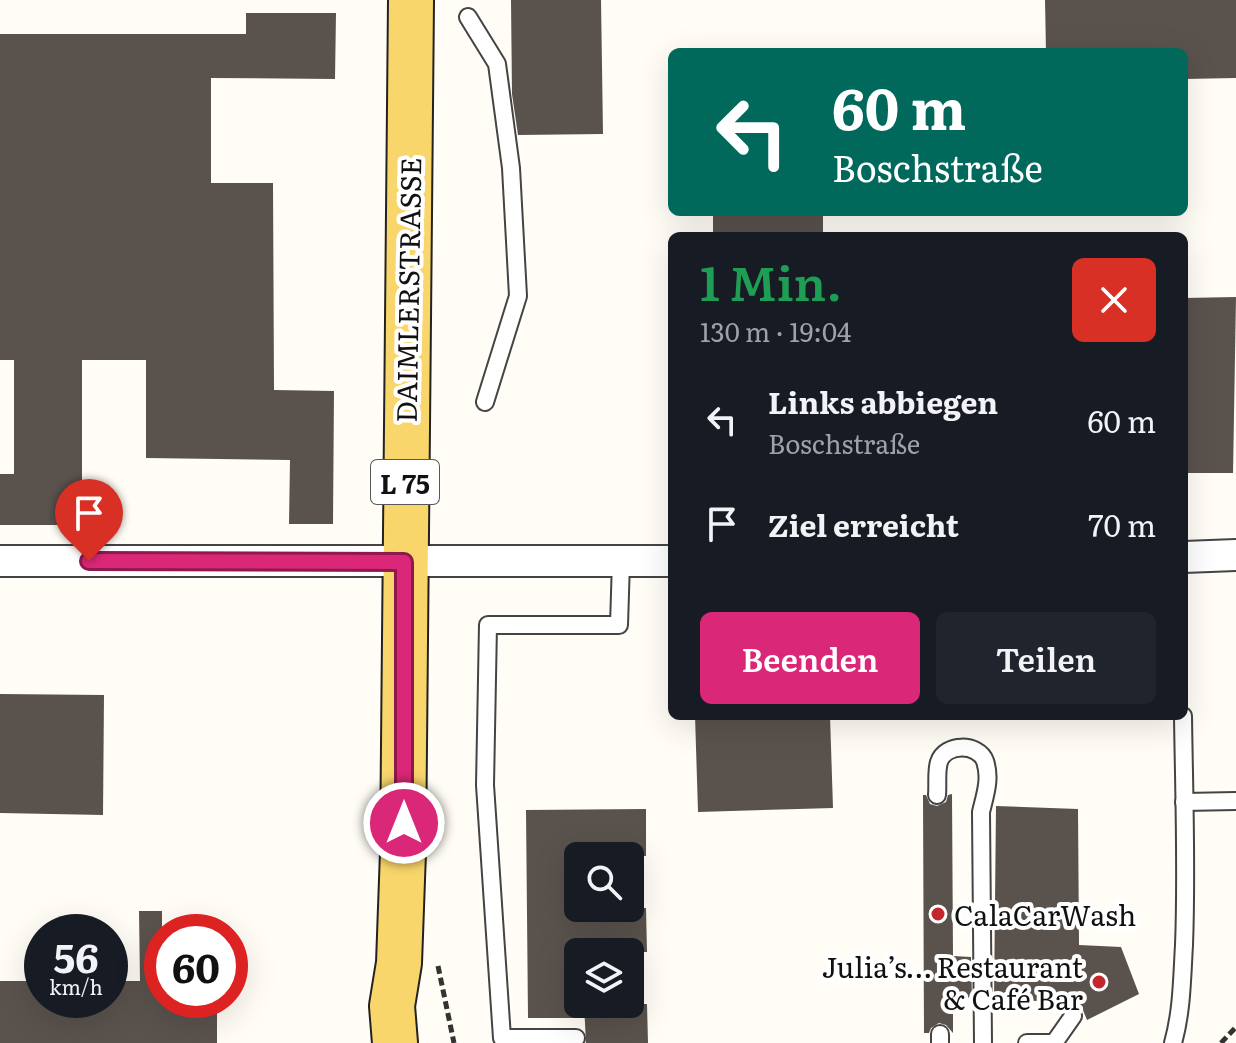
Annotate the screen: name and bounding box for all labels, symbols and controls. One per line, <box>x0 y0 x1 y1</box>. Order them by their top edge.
text: 60 m <box>832 64 966 147</box>
icon: left <box>700 80 804 184</box>
text: Boschstraße <box>832 140 1043 193</box>
street label: DAIMLERSTRASSE <box>384 157 430 423</box>
text: 1 Min. <box>700 245 842 316</box>
button: close <box>1072 258 1156 342</box>
text: 130 m · 19:04 <box>700 311 851 350</box>
text: Links abbiegen <box>768 379 998 423</box>
icon: left <box>700 398 744 442</box>
text: 60 m <box>1087 398 1156 442</box>
text: Boschstraße <box>768 423 920 462</box>
road number: L 75 <box>371 460 439 504</box>
pin <box>55 479 123 561</box>
icon: arrive <box>67 491 111 535</box>
icon: arrive <box>700 502 744 546</box>
text: Ziel erreicht <box>768 502 959 546</box>
text: 70 m <box>1088 502 1156 546</box>
button: Beenden <box>700 612 920 704</box>
button: Teilen <box>936 612 1156 704</box>
position arrow <box>362 781 446 865</box>
map controls <box>564 842 644 1018</box>
button: search <box>564 842 644 922</box>
place label: CalaCarWash <box>954 893 1136 935</box>
marker: CalaCarWash <box>929 905 947 923</box>
speed limit sign: 60 <box>144 914 248 1018</box>
text: 56 <box>53 926 99 985</box>
button: layers <box>564 938 644 1018</box>
place label: Julia’s… Restaurant & Café Bar <box>822 945 1084 1019</box>
text: km/h <box>49 971 103 1001</box>
marker: Julia’s… Restaurant & Café Bar <box>1090 973 1108 991</box>

